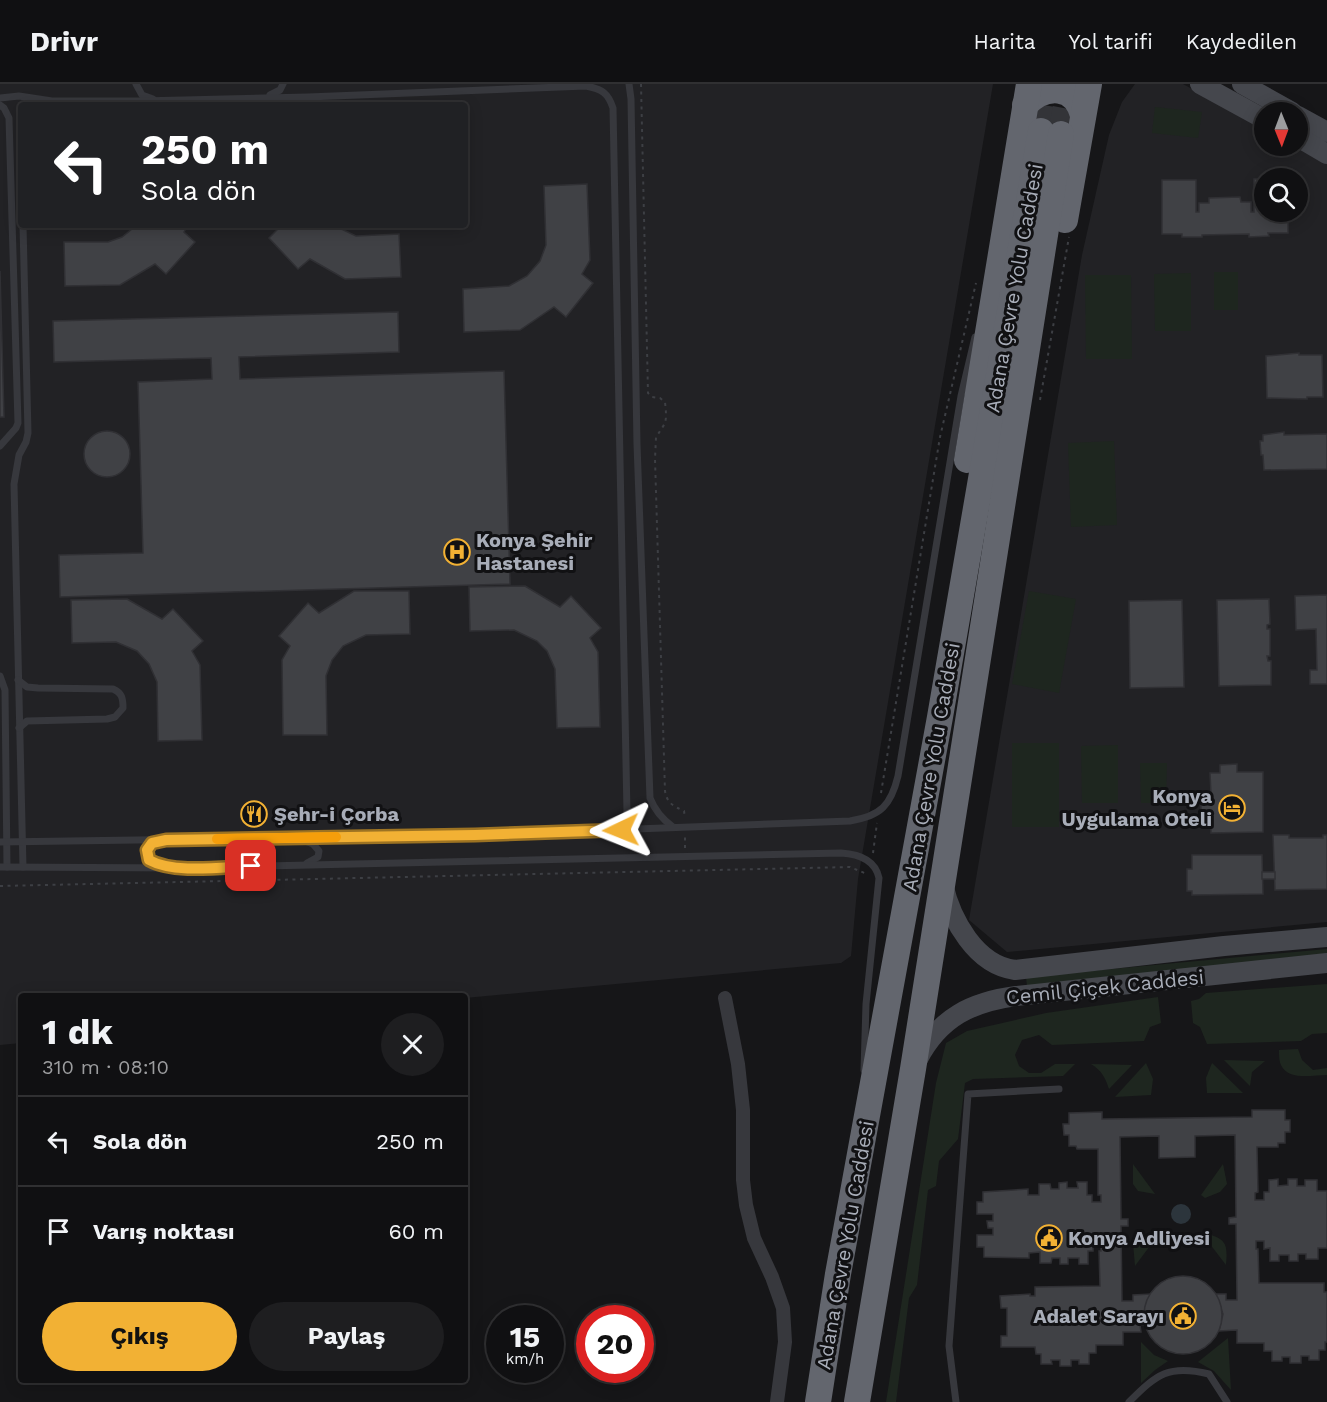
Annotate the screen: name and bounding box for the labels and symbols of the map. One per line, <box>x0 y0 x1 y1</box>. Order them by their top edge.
north arrow <box>1254 102 1308 156</box>
street label: Adana Çevre Yolu Caddesi <box>980 162 1048 414</box>
place label: Konya Şehir Hastanesi <box>476 528 593 575</box>
hospital icon: Konya Şehir Hastanesi <box>442 537 472 567</box>
street label: Adana Çevre Yolu Caddesi <box>897 641 965 893</box>
place label: Konya Uygulama Oteli <box>1061 784 1212 831</box>
hotel icon: Konya Uygulama Oteli <box>1217 793 1247 823</box>
position arrow <box>589 798 653 862</box>
restaurant icon: Şehr-i Çorba <box>239 799 269 829</box>
place label: Şehr-i Çorba <box>274 802 399 826</box>
pin <box>225 840 276 891</box>
street label: Cemil Çiçek Caddesi <box>1005 965 1205 1009</box>
street label: Adana Çevre Yolu Caddesi <box>811 1119 879 1371</box>
public building icon: Konya Adliyesi <box>1034 1223 1064 1253</box>
place label: Konya Adliyesi <box>1068 1226 1210 1250</box>
public building icon: Adalet Sarayı <box>1168 1301 1198 1331</box>
place label: Adalet Sarayı <box>1033 1304 1164 1328</box>
speed limit sign: 20 <box>576 1305 654 1383</box>

